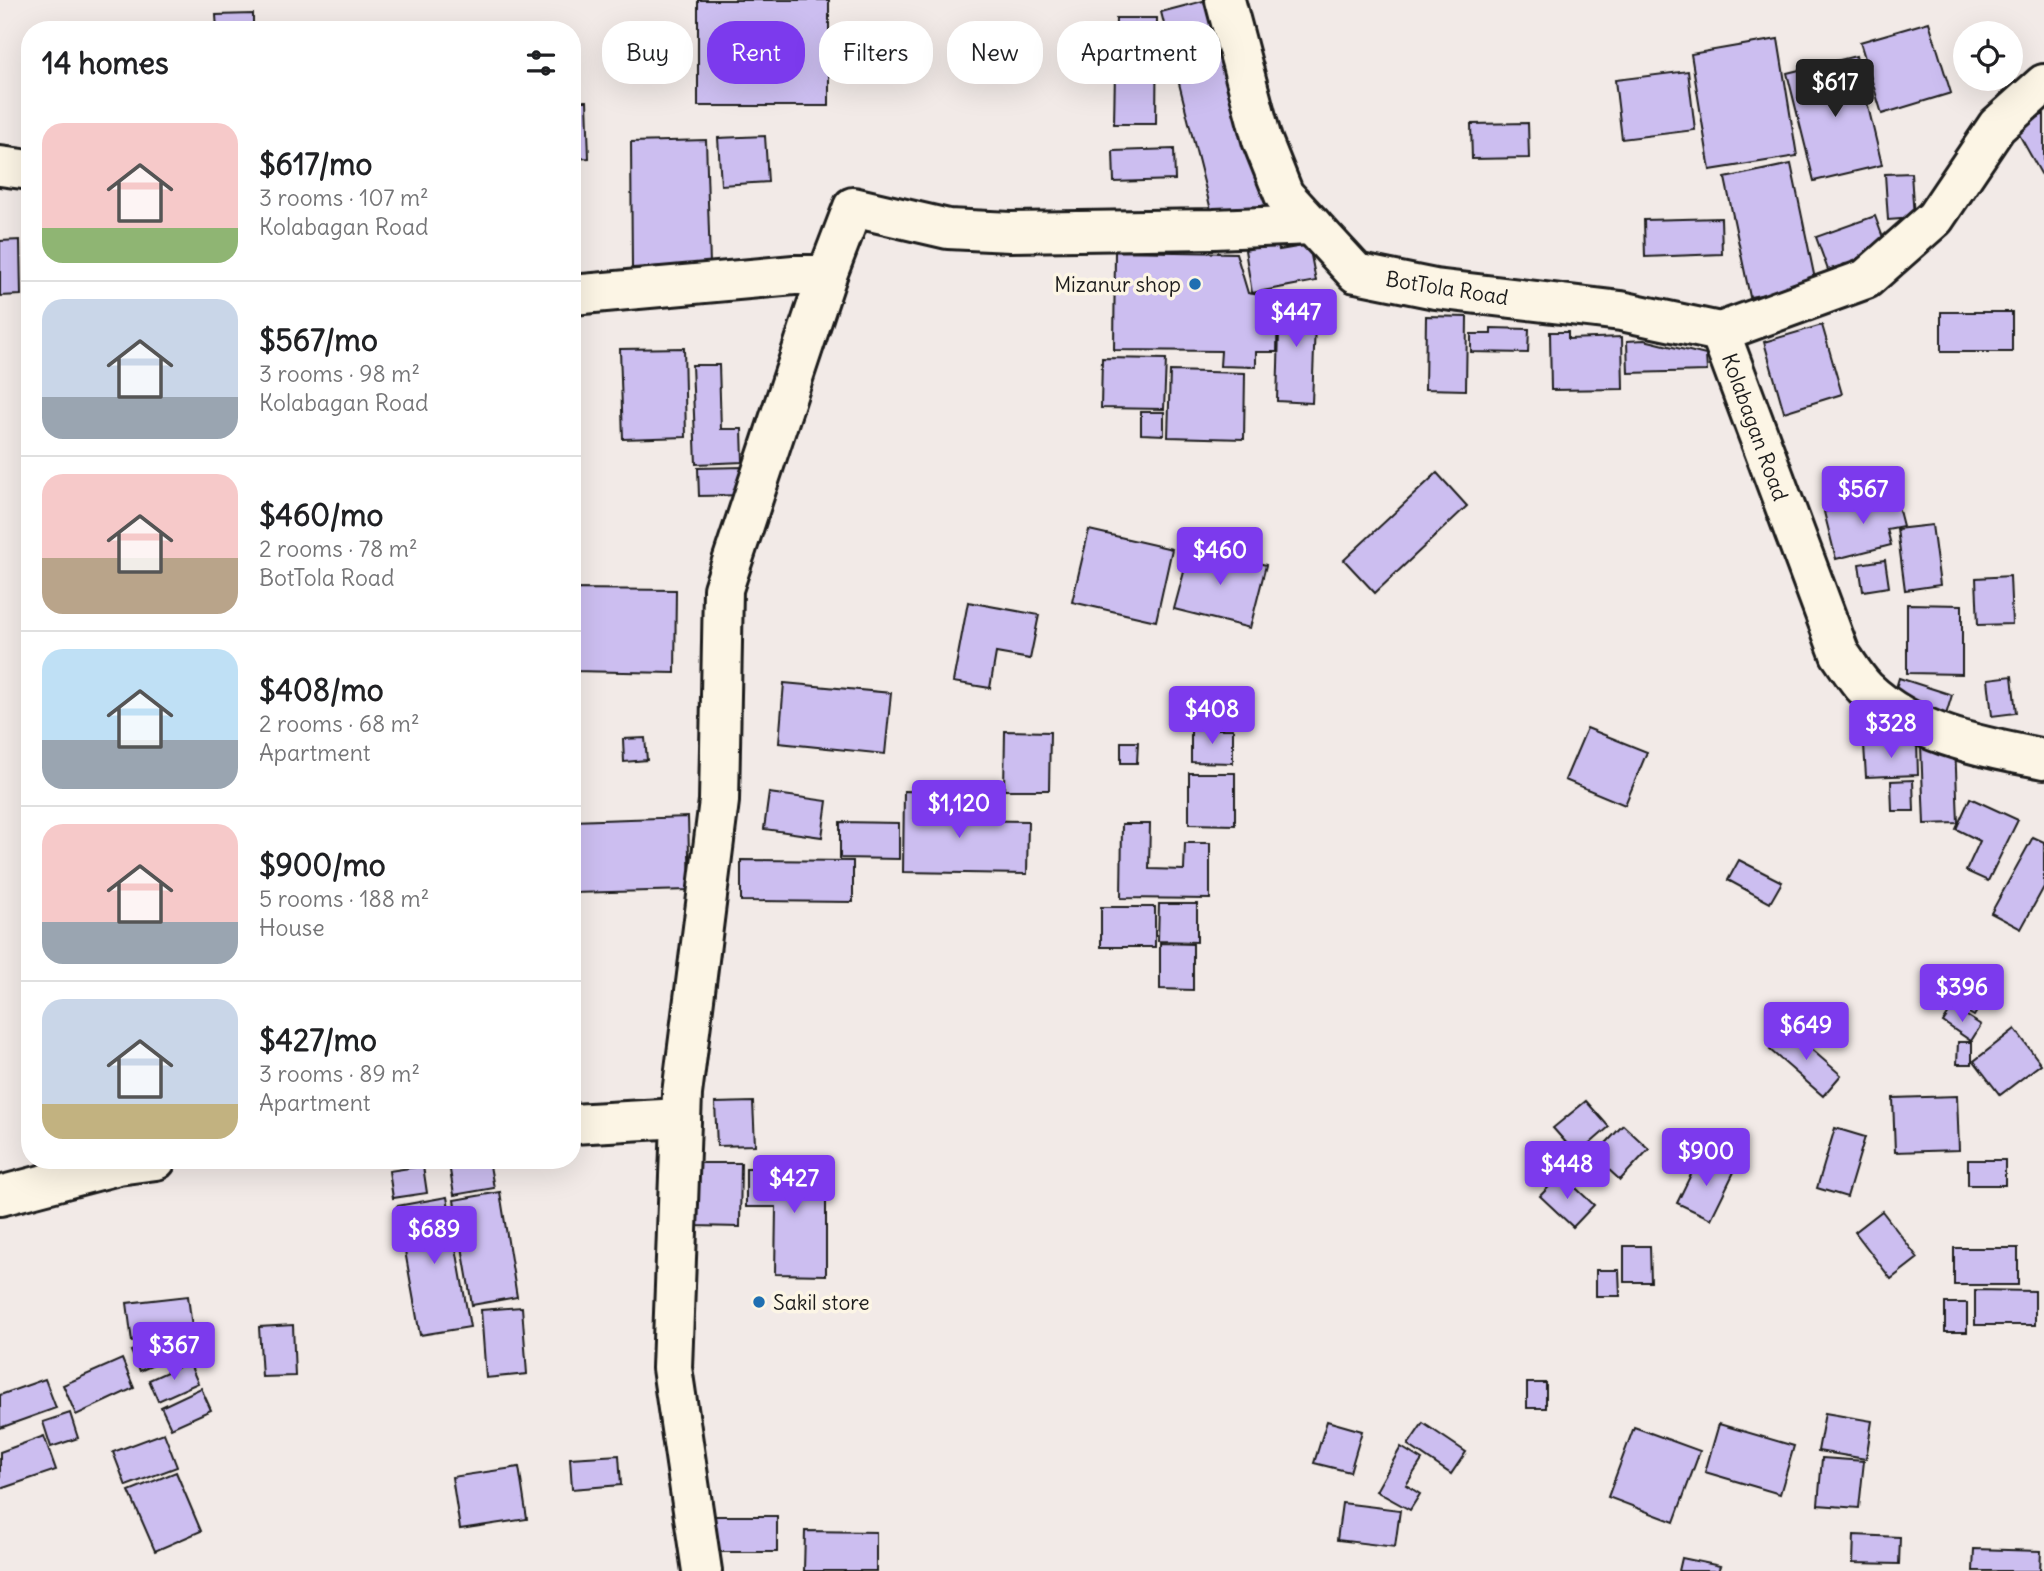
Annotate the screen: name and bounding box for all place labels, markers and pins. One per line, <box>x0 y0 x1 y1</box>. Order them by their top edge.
pin: $617 <box>1794 60 1876 119</box>
place label: Mizanur shop <box>1054 271 1181 298</box>
marker: Mizanur shop <box>1187 276 1203 292</box>
pin: $447 <box>1255 290 1337 349</box>
pin: $567 <box>1822 466 1904 526</box>
pin: $460 <box>1179 528 1261 587</box>
pin: $408 <box>1171 686 1253 746</box>
pin: $328 <box>1850 700 1932 760</box>
pin: $1,120 <box>902 780 1016 840</box>
pin: $396 <box>1921 964 2003 1024</box>
pin: $649 <box>1765 1002 1847 1062</box>
pin: $900 <box>1665 1128 1747 1188</box>
pin: $448 <box>1526 1142 1608 1201</box>
pin: $427 <box>753 1156 835 1215</box>
pin: $689 <box>393 1206 475 1266</box>
place label: Sakil store <box>773 1289 869 1316</box>
marker: Sakil store <box>751 1294 767 1310</box>
pin: $367 <box>133 1322 215 1382</box>

